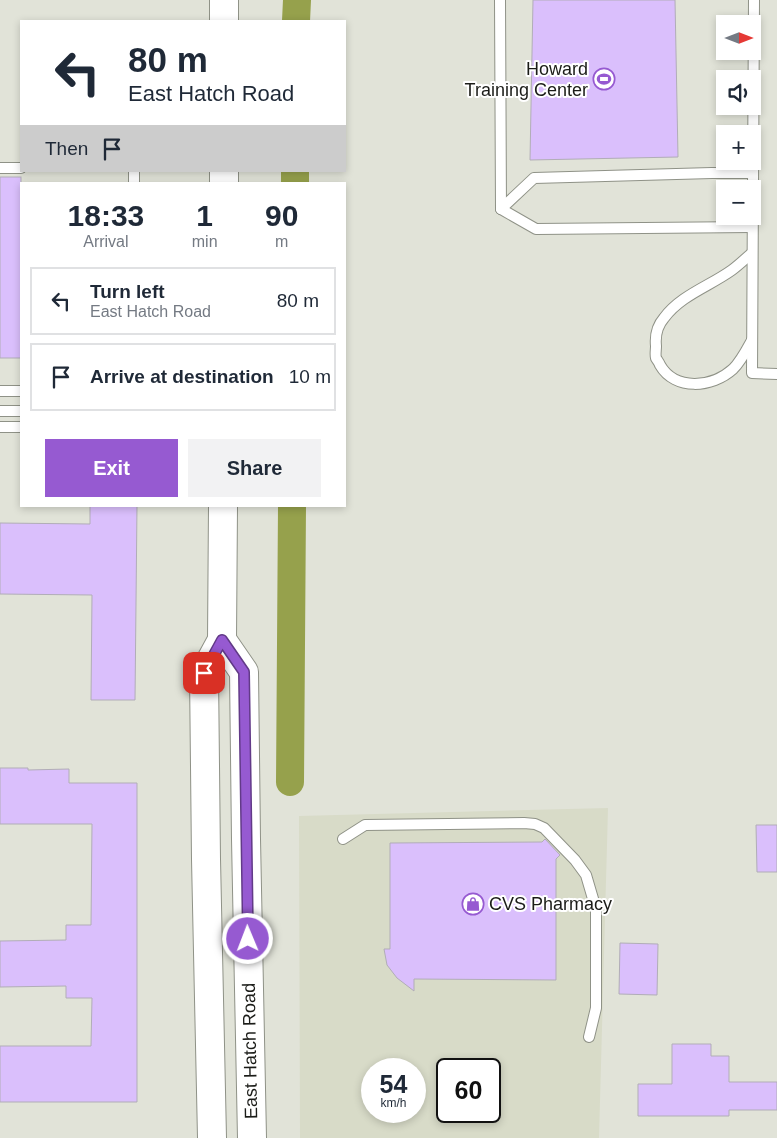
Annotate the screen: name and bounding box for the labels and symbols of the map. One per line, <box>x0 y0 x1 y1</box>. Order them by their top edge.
north arrow <box>716 15 761 60</box>
place label: Howard Training Center <box>465 59 588 100</box>
sports icon: Howard Training Center <box>592 67 616 91</box>
pin <box>183 652 225 694</box>
shop icon: CVS Pharmacy <box>461 892 485 916</box>
place label: CVS Pharmacy <box>489 894 612 914</box>
position arrow <box>221 912 273 964</box>
street label: East Hatch Road <box>239 983 261 1119</box>
speed limit sign: 60 <box>436 1058 501 1123</box>

